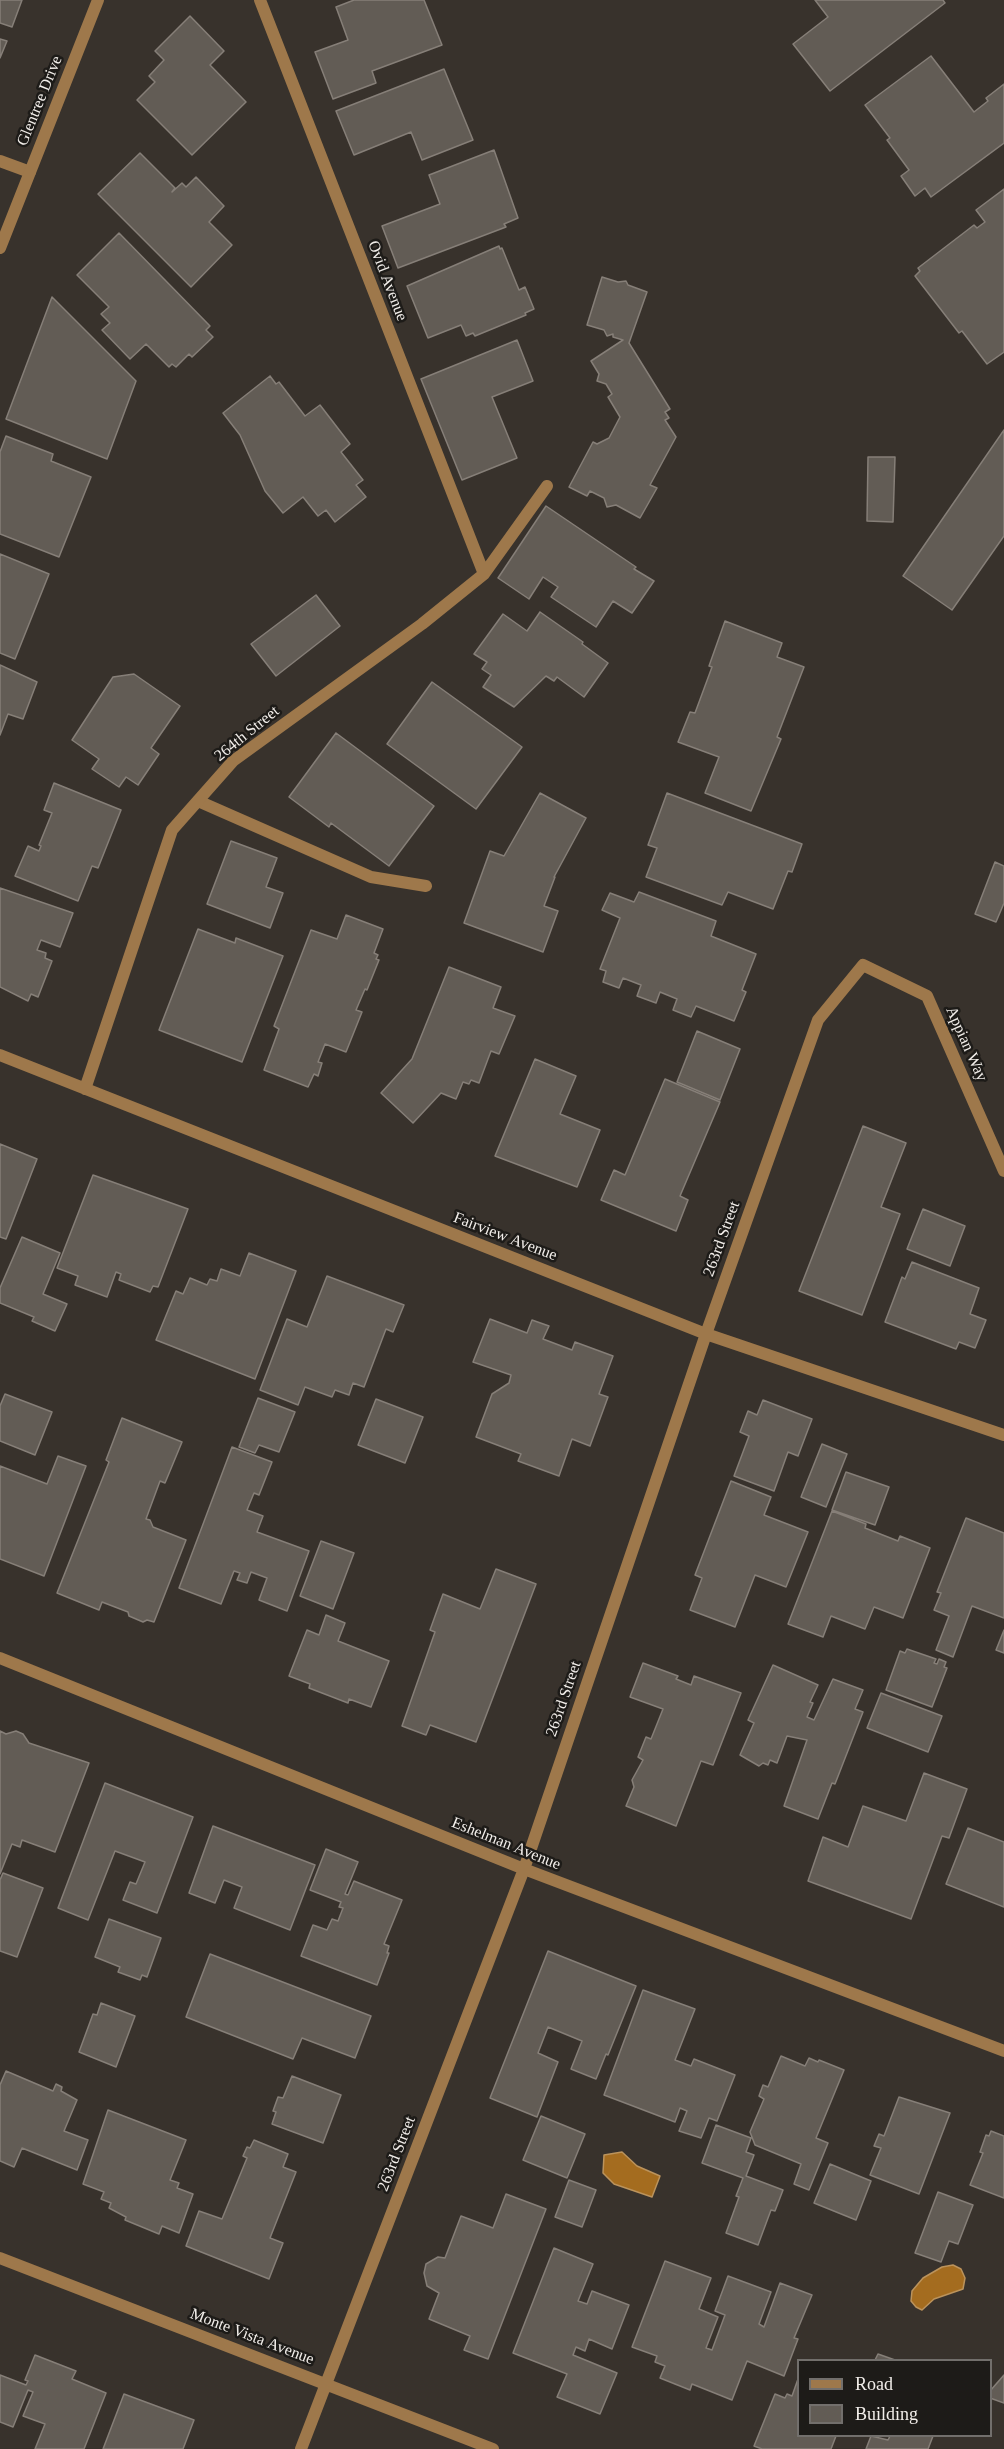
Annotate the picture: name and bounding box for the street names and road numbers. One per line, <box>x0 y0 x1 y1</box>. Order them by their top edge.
street label: Glentree Drive <box>13 53 67 149</box>
street label: Ovid Avenue <box>363 238 411 324</box>
street label: 264th Street <box>211 702 283 766</box>
street label: Appian Way <box>941 1004 991 1084</box>
street label: 263rd Street <box>700 1199 744 1279</box>
street label: Fairview Avenue <box>450 1208 560 1266</box>
street label: 263rd Street <box>542 1659 586 1739</box>
street label: Eshelman Avenue <box>449 1813 563 1875</box>
street label: 263rd Street <box>374 2114 420 2194</box>
street label: Monte Vista Avenue <box>187 2305 317 2369</box>

